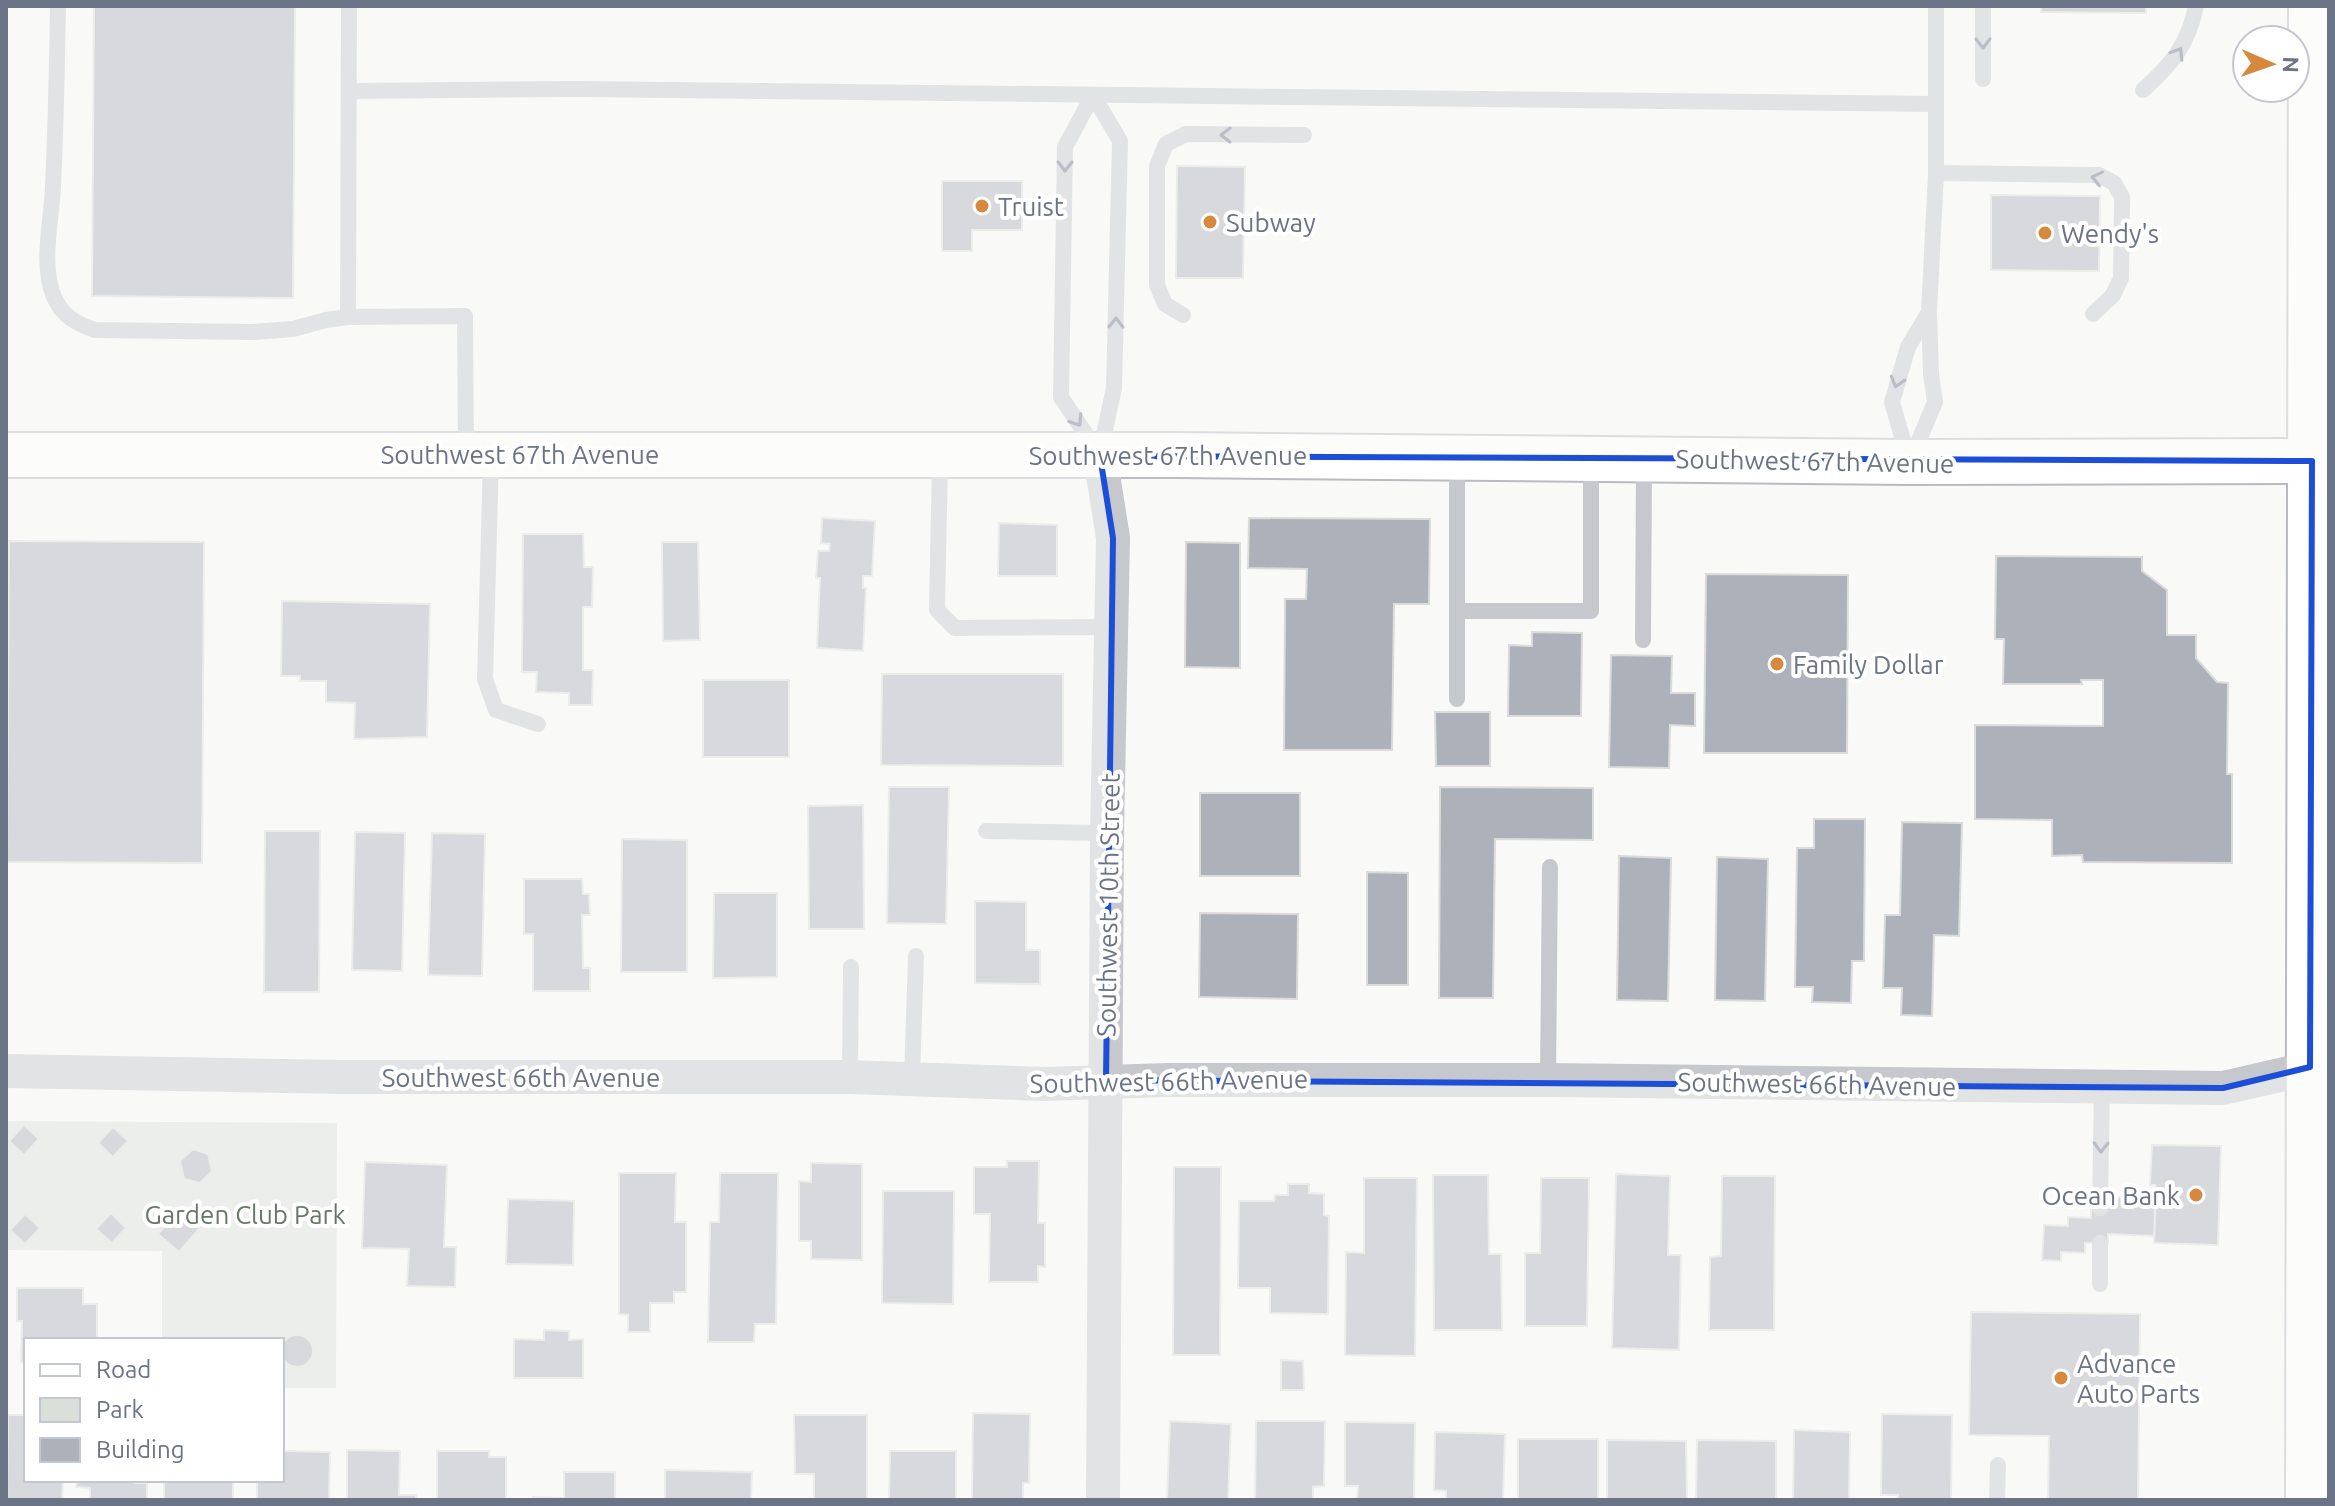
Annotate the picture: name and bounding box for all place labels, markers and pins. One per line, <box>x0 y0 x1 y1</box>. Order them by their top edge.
place label: Truist <box>998 192 1064 221</box>
marker: Truist <box>973 197 991 215</box>
place label: Subway <box>1226 208 1316 237</box>
marker: Subway <box>1201 213 1219 231</box>
place label: Wendy's <box>2061 219 2159 248</box>
marker: Wendy's <box>2036 224 2054 242</box>
place label: Family Dollar <box>1793 650 1944 679</box>
marker: Family Dollar <box>1768 655 1786 673</box>
place label: Ocean Bank <box>2041 1181 2180 1210</box>
marker: Ocean Bank <box>2187 1186 2205 1204</box>
place label: Advance Auto Parts <box>2077 1349 2200 1408</box>
marker: Advance Auto Parts <box>2052 1369 2070 1387</box>

